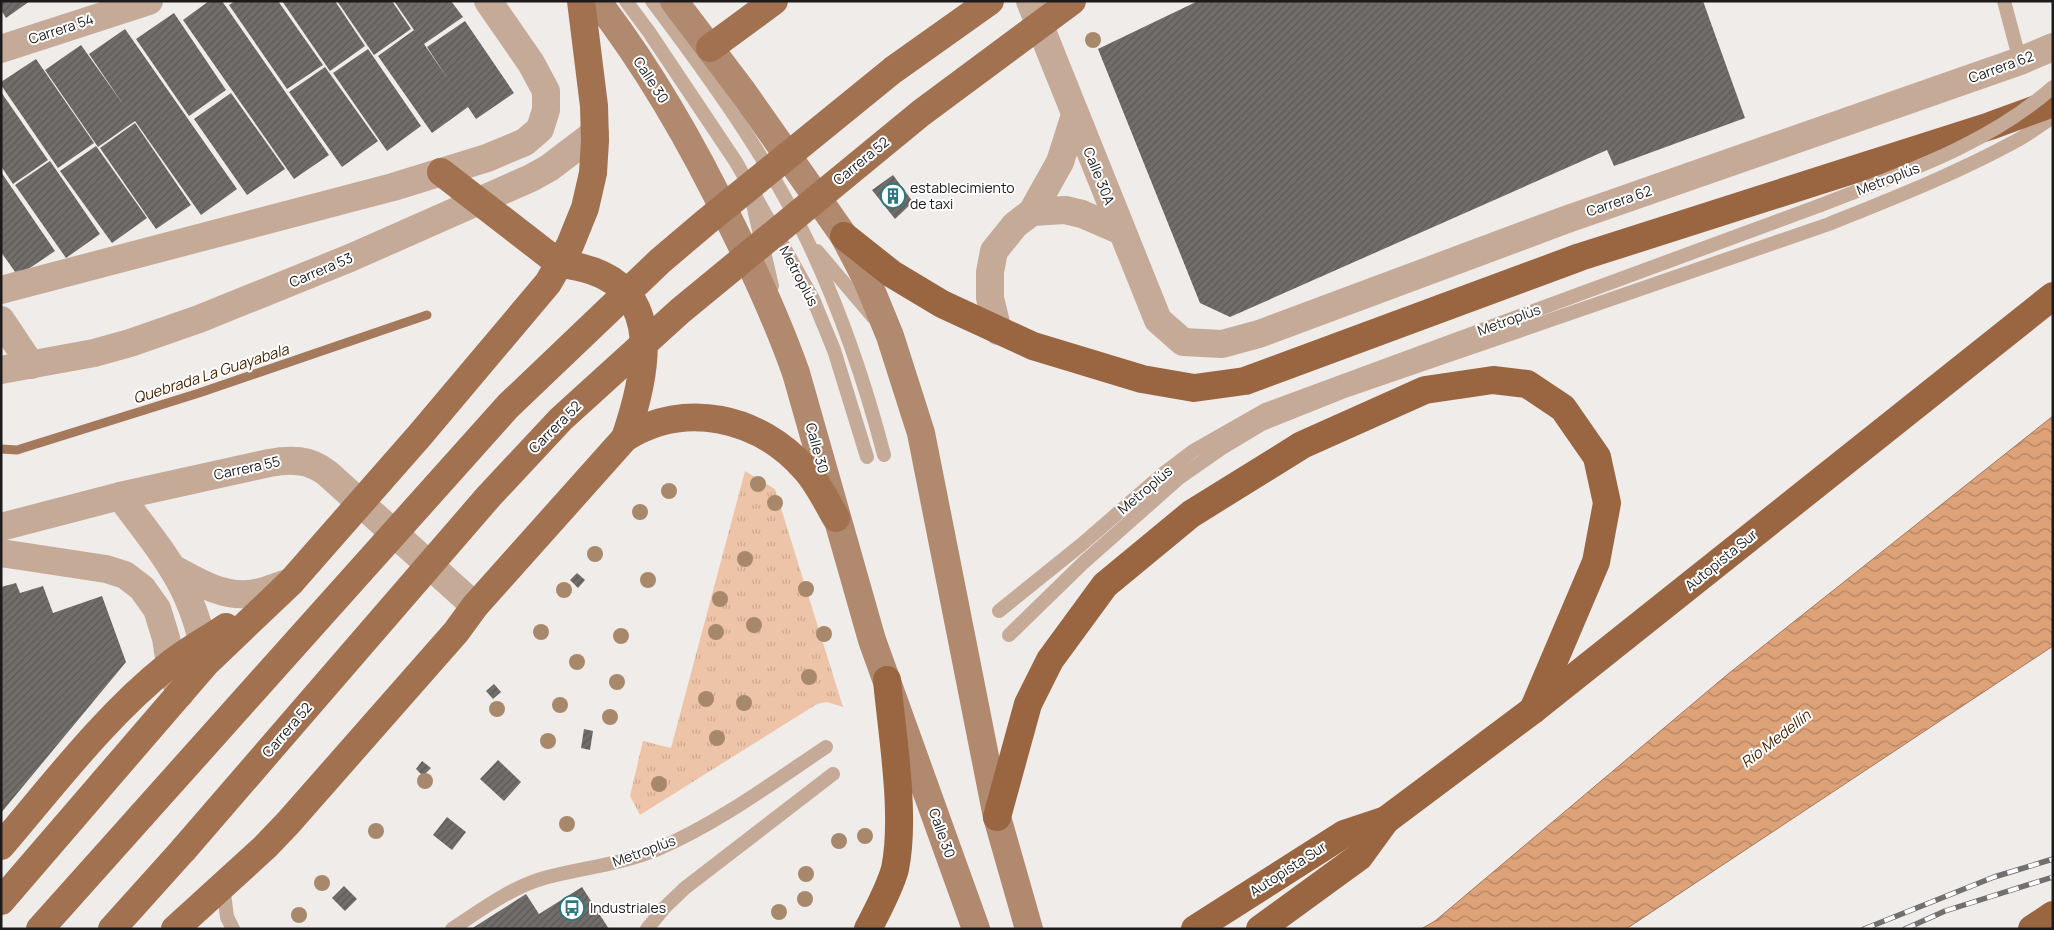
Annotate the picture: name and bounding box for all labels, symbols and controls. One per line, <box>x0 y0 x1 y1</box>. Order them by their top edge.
street label: Carrera 54 <box>26 9 96 48</box>
street label: Carrera 62 <box>1966 46 2036 87</box>
street label: Calle 30 <box>629 53 673 107</box>
street label: Carrera 52 <box>829 132 893 189</box>
street label: Calle 30A <box>1079 144 1120 208</box>
street label: Metroplús <box>1854 158 1922 199</box>
place label: establecimiento de taxi <box>910 178 1015 213</box>
street label: Carrera 62 <box>1584 180 1654 221</box>
building icon: establecimiento de taxi <box>880 183 906 209</box>
street label: Metroplús <box>776 242 823 309</box>
street label: Carrera 53 <box>286 248 355 291</box>
street label: Metroplús <box>1475 299 1543 340</box>
water label: Quebrada La Guayabala <box>130 338 292 409</box>
street label: Carrera 52 <box>524 396 585 457</box>
street label: Calle 30 <box>802 420 833 475</box>
street label: Carrera 55 <box>212 451 282 484</box>
street label: Metroplús <box>1113 461 1176 518</box>
street label: Autopista Sur <box>1681 525 1761 595</box>
street label: Carrera 52 <box>257 698 316 761</box>
water label: Río Medellín <box>1736 704 1816 773</box>
street label: Calle 30 <box>925 805 960 860</box>
street label: Metroplús <box>610 830 678 871</box>
street label: Autopista Sur <box>1246 837 1330 900</box>
bus stop icon: Industriales <box>559 895 585 921</box>
place label: Industriales <box>590 898 666 917</box>

